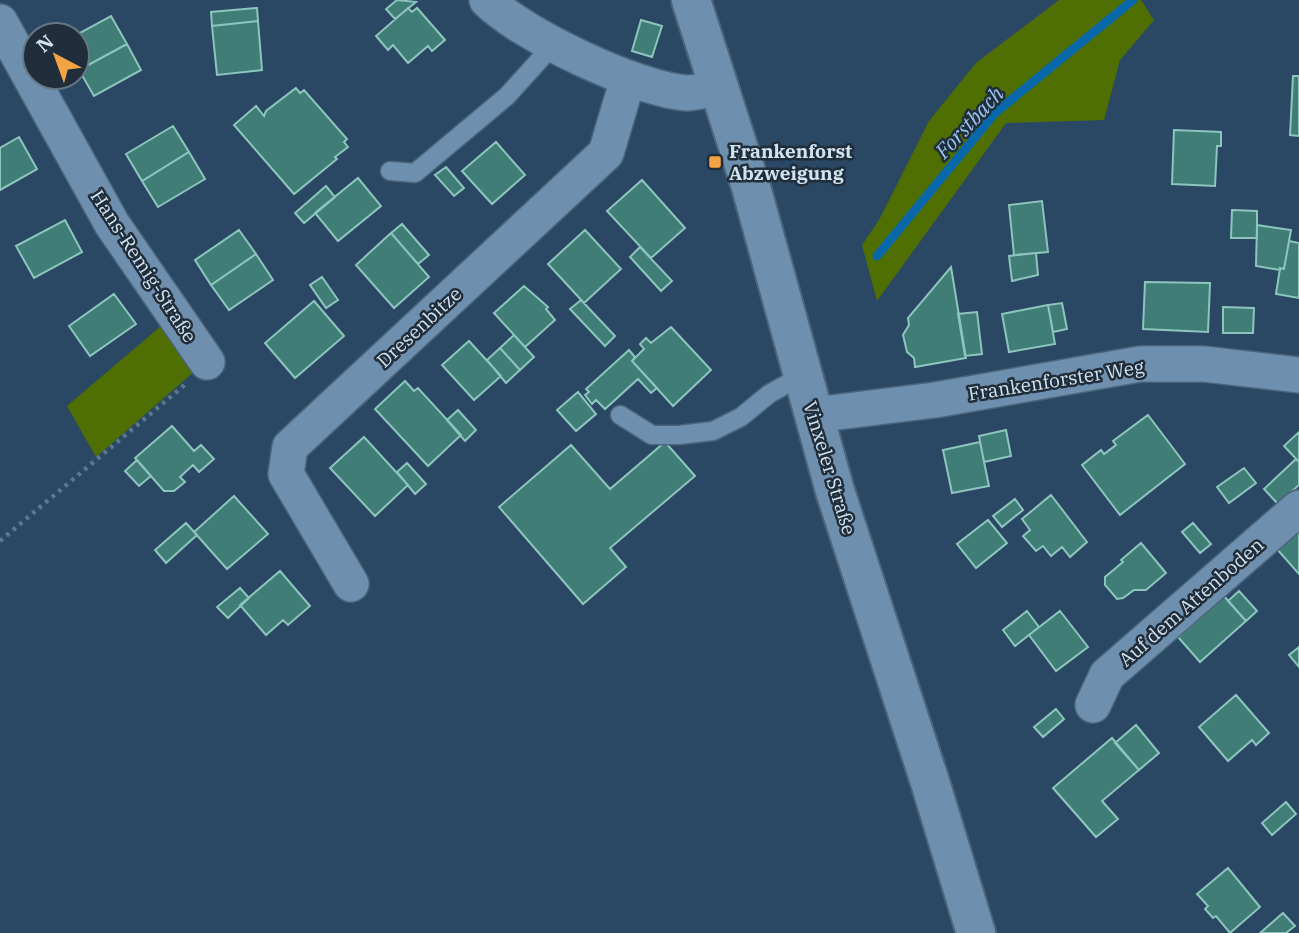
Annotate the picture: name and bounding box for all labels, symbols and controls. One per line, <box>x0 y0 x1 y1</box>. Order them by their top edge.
north arrow <box>21 21 91 91</box>
text: N <box>31 29 58 57</box>
water label: Forstbach <box>928 80 1010 165</box>
place label: Frankenforst Abzweigung <box>729 139 852 185</box>
marker: Frankenforst Abzweigung <box>707 154 723 170</box>
street label: Hans-Remig-Straße <box>86 185 202 347</box>
street label: Dresenbitze <box>372 282 466 372</box>
street label: Frankenforster Weg <box>966 354 1146 406</box>
street label: Vinxeler Straße <box>798 398 862 538</box>
street label: Auf dem Attenboden <box>1114 533 1268 671</box>

